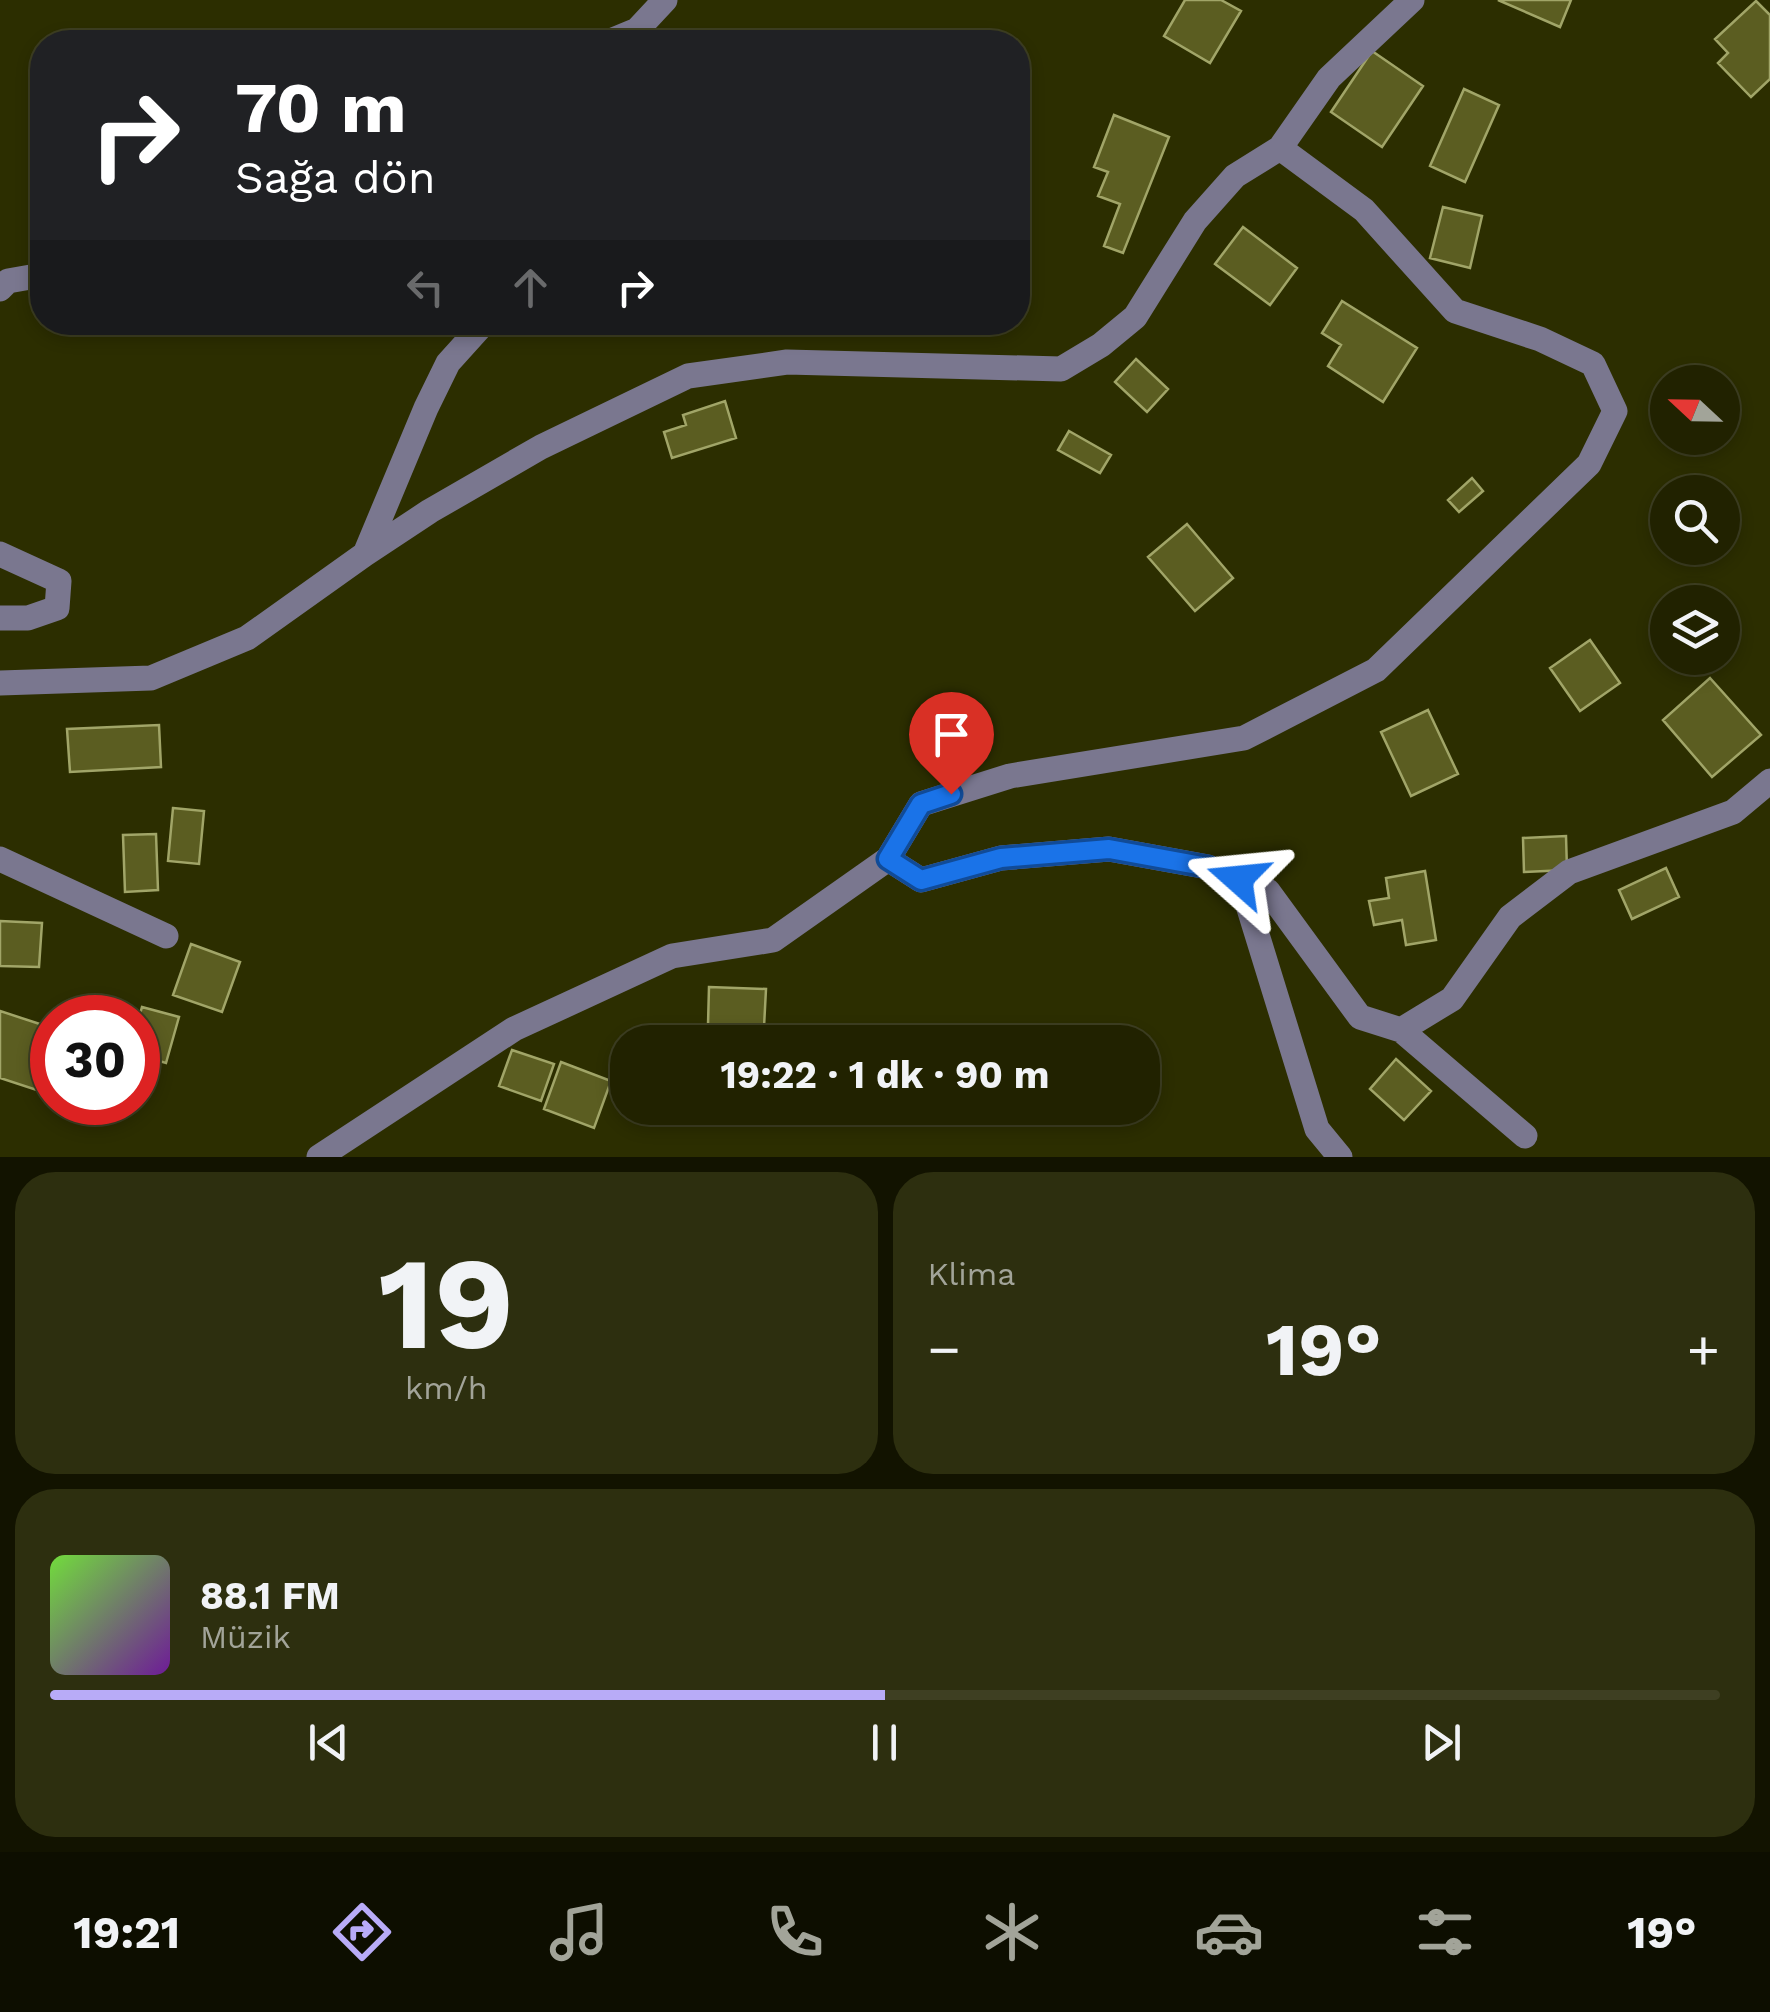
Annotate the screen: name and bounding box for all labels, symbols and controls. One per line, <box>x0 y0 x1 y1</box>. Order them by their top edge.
text: 70 m <box>235 67 407 149</box>
icon: right <box>70 70 200 200</box>
text: Sağa dön <box>235 151 436 204</box>
icon: left <box>398 260 453 315</box>
icon: ahead <box>503 260 558 315</box>
icon: right <box>608 260 663 315</box>
north arrow <box>1650 365 1740 455</box>
map controls <box>1650 365 1740 675</box>
button: search <box>1650 475 1740 565</box>
button: layers <box>1650 585 1740 675</box>
pin <box>909 692 994 795</box>
icon: arrive <box>924 707 979 762</box>
position arrow <box>1186 827 1290 931</box>
speed limit sign: 30 <box>30 995 160 1125</box>
text: 19:22 · 1 dk · 90 m <box>720 1053 1050 1097</box>
text: 19 <box>378 1227 514 1380</box>
text: Klima <box>928 1255 1015 1293</box>
text: 19° <box>1266 1305 1382 1393</box>
text: − <box>928 1317 961 1381</box>
text: + <box>1687 1317 1720 1381</box>
text: km/h <box>405 1369 487 1407</box>
text: 88.1 FM <box>200 1574 340 1618</box>
text: Müzik <box>200 1618 291 1656</box>
icon: previous <box>301 1715 356 1770</box>
icon: pause <box>857 1715 912 1770</box>
icon: next <box>1414 1715 1469 1770</box>
icon: directions <box>327 1897 397 1967</box>
icon: music <box>544 1897 614 1967</box>
icon: phone <box>760 1897 830 1967</box>
icon: climate <box>977 1897 1047 1967</box>
icon: car <box>1194 1897 1264 1967</box>
icon: filters <box>1410 1897 1480 1967</box>
text: 19:21 <box>73 1906 180 1959</box>
text: 19° <box>1627 1906 1697 1959</box>

